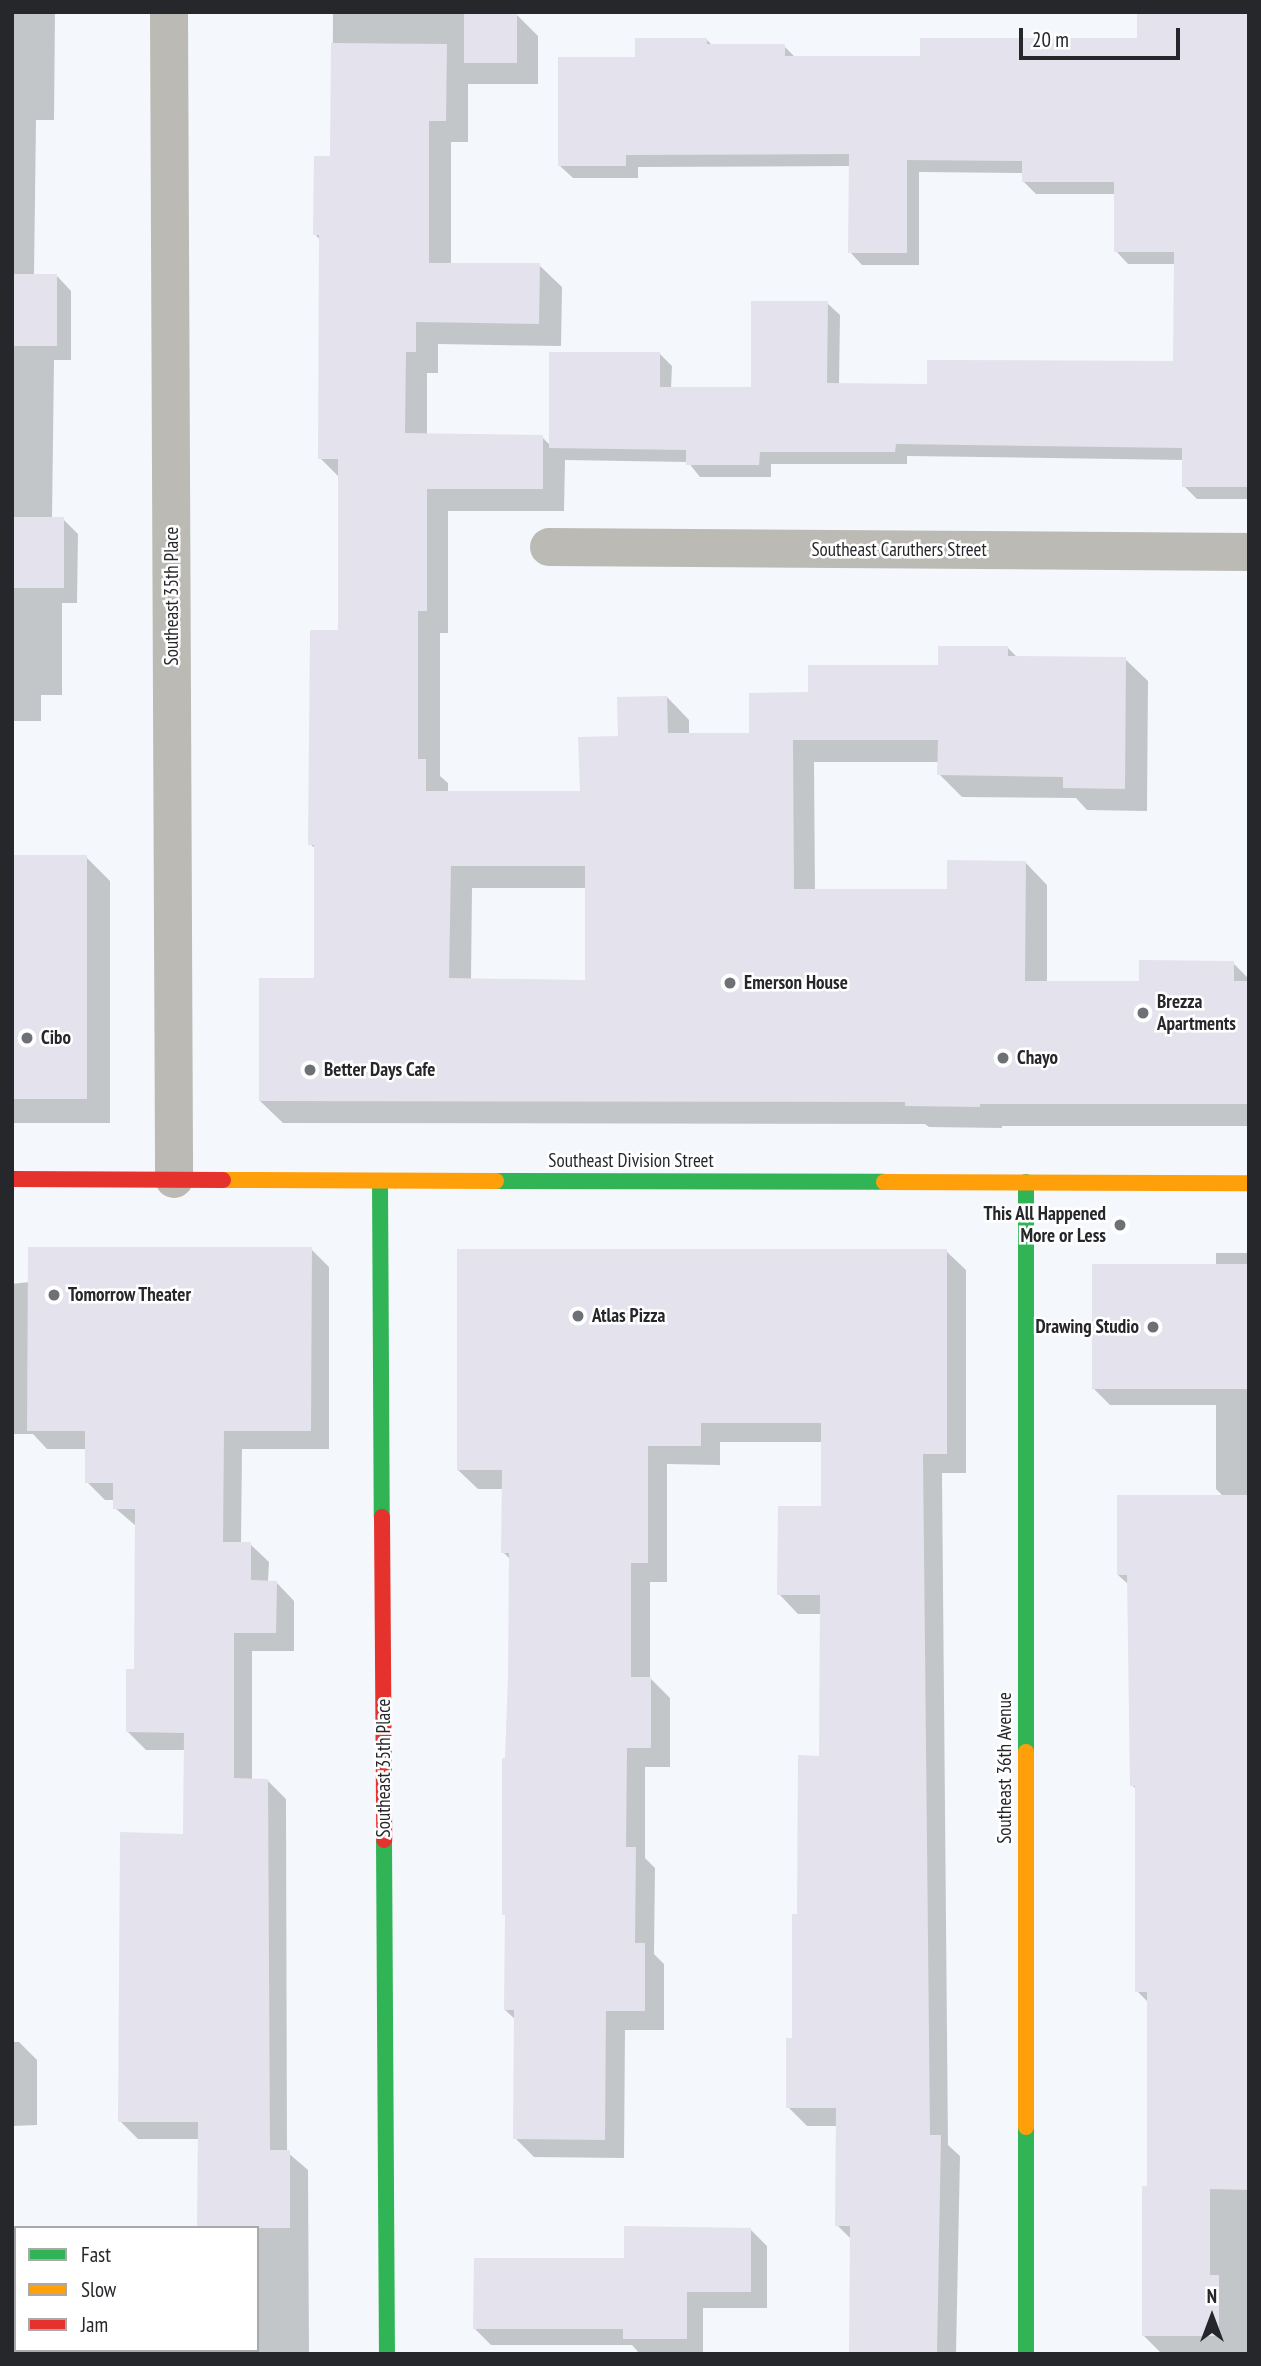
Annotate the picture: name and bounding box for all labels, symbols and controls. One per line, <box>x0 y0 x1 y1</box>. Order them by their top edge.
scale bar <box>1023 14 1184 58</box>
text: 20 m <box>1032 26 1069 53</box>
street label: Southeast 35th Place <box>161 527 183 665</box>
street label: Southeast Caruthers Street <box>811 539 987 561</box>
place label: Emerson House <box>744 972 848 994</box>
marker: Emerson House <box>722 975 738 991</box>
place label: Brezza Apartments <box>1157 991 1236 1035</box>
marker: Brezza Apartments <box>1135 1005 1151 1021</box>
place label: Cibo <box>41 1027 71 1049</box>
marker: Cibo <box>19 1030 35 1046</box>
place label: Chayo <box>1017 1047 1058 1069</box>
marker: Chayo <box>995 1050 1011 1066</box>
place label: Better Days Cafe <box>324 1059 436 1081</box>
marker: Better Days Cafe <box>302 1062 318 1078</box>
street label: Southeast Division Street <box>548 1150 714 1172</box>
place label: This All Happened More or Less <box>983 1203 1106 1247</box>
marker: This All Happened More or Less <box>1112 1217 1128 1233</box>
place label: Tomorrow Theater <box>68 1284 192 1306</box>
marker: Tomorrow Theater <box>46 1287 62 1303</box>
place label: Atlas Pizza <box>592 1305 665 1327</box>
marker: Atlas Pizza <box>570 1308 586 1324</box>
place label: Drawing Studio <box>1035 1316 1139 1338</box>
marker: Drawing Studio <box>1145 1319 1161 1335</box>
street label: Southeast 36th Avenue <box>994 1692 1016 1844</box>
street label: Southeast 35th Place <box>373 1699 395 1837</box>
legend <box>14 2226 259 2352</box>
text: Fast <box>81 2241 111 2268</box>
text: Slow <box>81 2276 116 2303</box>
north arrow <box>1177 2282 1247 2352</box>
text: N <box>1207 2284 1217 2308</box>
text: Jam <box>81 2311 108 2338</box>

